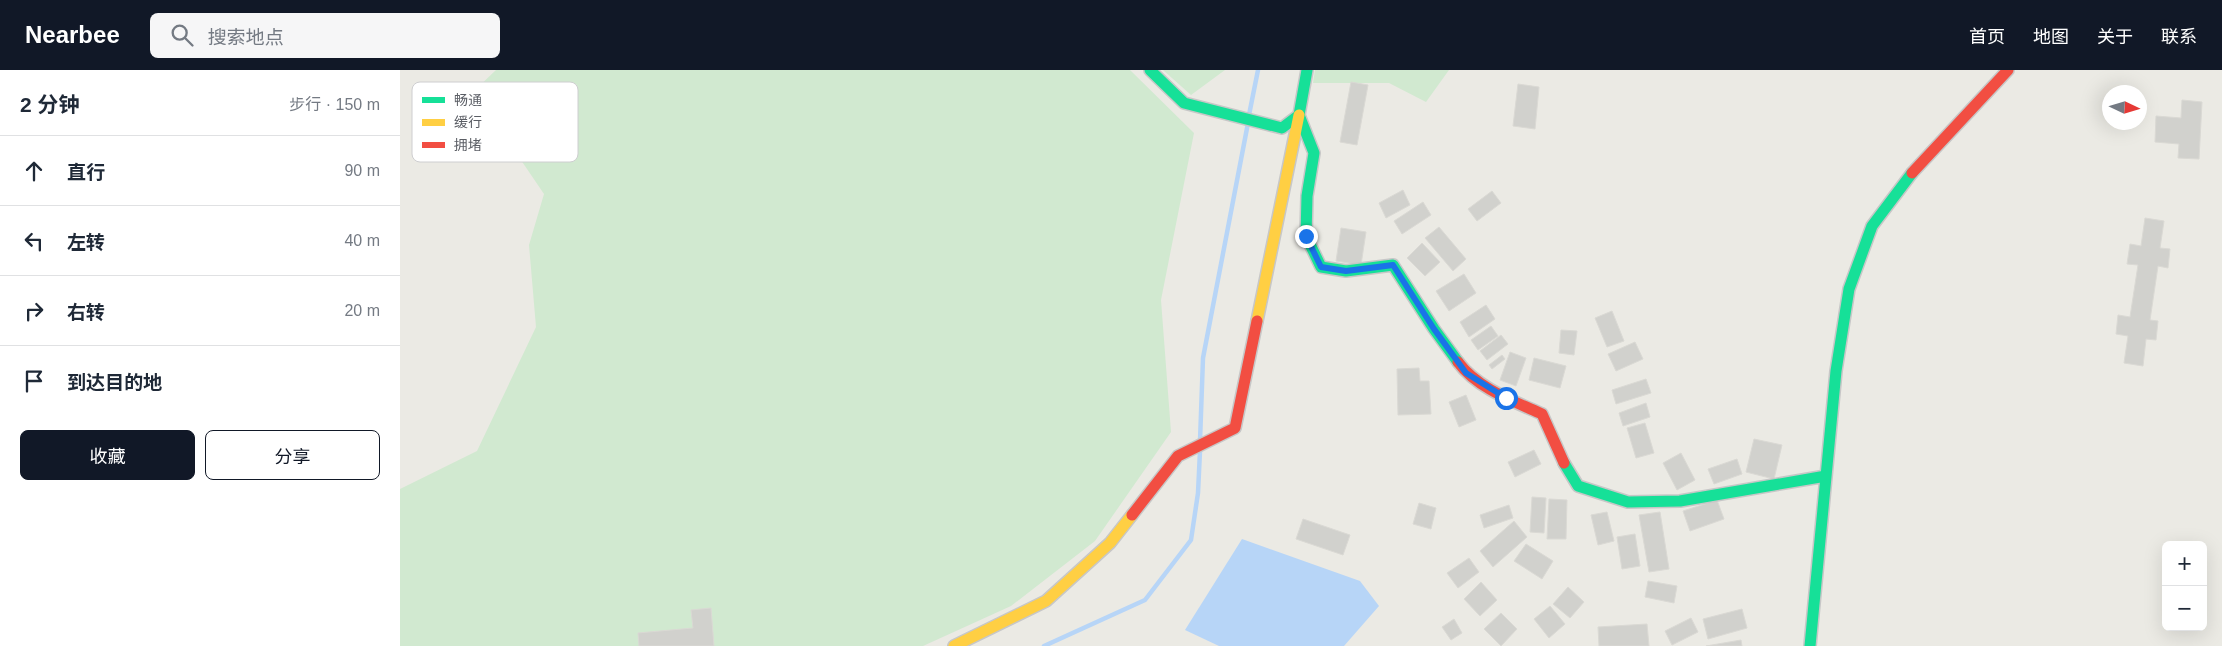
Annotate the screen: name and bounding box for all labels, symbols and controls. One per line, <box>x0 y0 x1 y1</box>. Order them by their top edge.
search box <box>150 13 500 58</box>
text: Nearbee <box>25 21 120 48</box>
icon: search <box>168 21 196 49</box>
text: 搜索地点 <box>208 27 284 48</box>
text: 首页 <box>1969 27 2005 47</box>
text: 地图 <box>2033 27 2069 47</box>
text: 关于 <box>2097 27 2133 47</box>
text: 联系 <box>2161 27 2197 47</box>
legend <box>412 82 578 162</box>
north arrow <box>2102 85 2147 130</box>
text: 畅通 <box>454 92 482 108</box>
text: 2 分钟 <box>20 93 80 116</box>
text: 步行 · 150 m <box>289 96 380 113</box>
text: 缓行 <box>454 114 482 130</box>
text: 拥堵 <box>454 137 482 153</box>
icon: ahead <box>20 157 48 185</box>
text: 直行 <box>67 162 105 183</box>
text: 90 m <box>344 162 380 179</box>
route end <box>1295 225 1318 248</box>
icon: left <box>20 227 48 255</box>
text: 左转 <box>67 232 105 253</box>
text: 40 m <box>344 232 380 249</box>
icon: right <box>20 297 48 325</box>
text: 右转 <box>67 302 105 323</box>
text: 20 m <box>344 302 380 319</box>
icon: arrive <box>20 367 48 395</box>
text: 到达目的地 <box>67 372 162 393</box>
route start <box>1495 387 1518 410</box>
button: 收藏 <box>20 430 195 480</box>
button: 分享 <box>205 430 380 480</box>
map controls <box>2162 541 2207 631</box>
button: + <box>2162 541 2207 586</box>
button: − <box>2162 586 2207 631</box>

